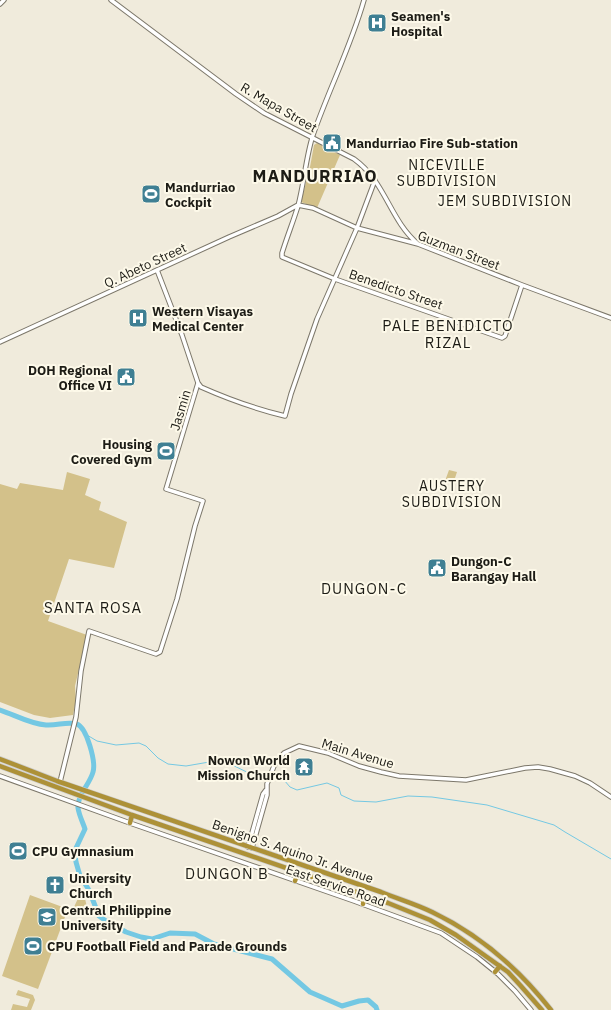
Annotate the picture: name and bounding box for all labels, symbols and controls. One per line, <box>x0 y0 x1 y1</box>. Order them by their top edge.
place label: Seamen's Hospital <box>391 8 451 40</box>
hospital icon: Seamen's Hospital <box>366 12 388 34</box>
street label: R. Mapa Street <box>237 79 320 136</box>
public building icon: Mandurriao Fire Sub-station <box>321 132 343 154</box>
place label: Mandurriao Fire Sub-station <box>346 135 518 152</box>
district label: NICEVILLE SUBDIVISION <box>397 156 497 190</box>
district label: MANDURRIAO <box>252 165 378 187</box>
place label: Mandurriao Cockpit <box>165 179 235 211</box>
sports icon: Mandurriao Cockpit <box>140 183 162 205</box>
district label: JEM SUBDIVISION <box>438 192 572 210</box>
street label: Guzman Street <box>415 227 502 274</box>
street label: Q. Abeto Street <box>101 239 189 292</box>
street label: Benedicto Street <box>347 265 445 313</box>
place label: Western Visayas Medical Center <box>152 303 254 335</box>
hospital icon: Western Visayas Medical Center <box>127 307 149 329</box>
district label: PALE BENIDICTO RIZAL <box>382 316 514 352</box>
place label: DOH Regional Office VI <box>28 362 112 394</box>
public building icon: DOH Regional Office VI <box>115 366 137 388</box>
street label: Jasmin <box>166 388 195 433</box>
place label: Housing Covered Gym <box>71 436 153 468</box>
sports icon: Housing Covered Gym <box>155 440 177 462</box>
district label: AUSTERY SUBDIVISION <box>402 477 502 511</box>
place label: Dungon-C Barangay Hall <box>451 553 536 585</box>
public building icon: Dungon-C Barangay Hall <box>426 557 448 579</box>
district label: DUNGON-C <box>321 579 407 598</box>
district label: SANTA ROSA <box>44 598 142 617</box>
street label: Main Avenue <box>320 734 396 773</box>
place label: Nowon World Mission Church <box>197 752 290 784</box>
temple icon: Nowon World Mission Church <box>293 756 315 778</box>
street label: Benigno S. Aquino Jr. Avenue <box>210 816 376 887</box>
sports icon: CPU Gymnasium <box>7 840 29 862</box>
place label: CPU Gymnasium <box>32 843 134 860</box>
street label: East Service Road <box>284 860 388 910</box>
district label: DUNGON B <box>185 864 269 883</box>
place label: University Church <box>69 870 131 902</box>
church icon: University Church <box>44 874 66 896</box>
place label: Central Philippine University <box>61 902 171 934</box>
school or university icon: Central Philippine University <box>36 906 58 928</box>
sports icon: CPU Football Field and Parade Grounds <box>22 935 44 957</box>
place label: CPU Football Field and Parade Grounds <box>47 938 287 955</box>

